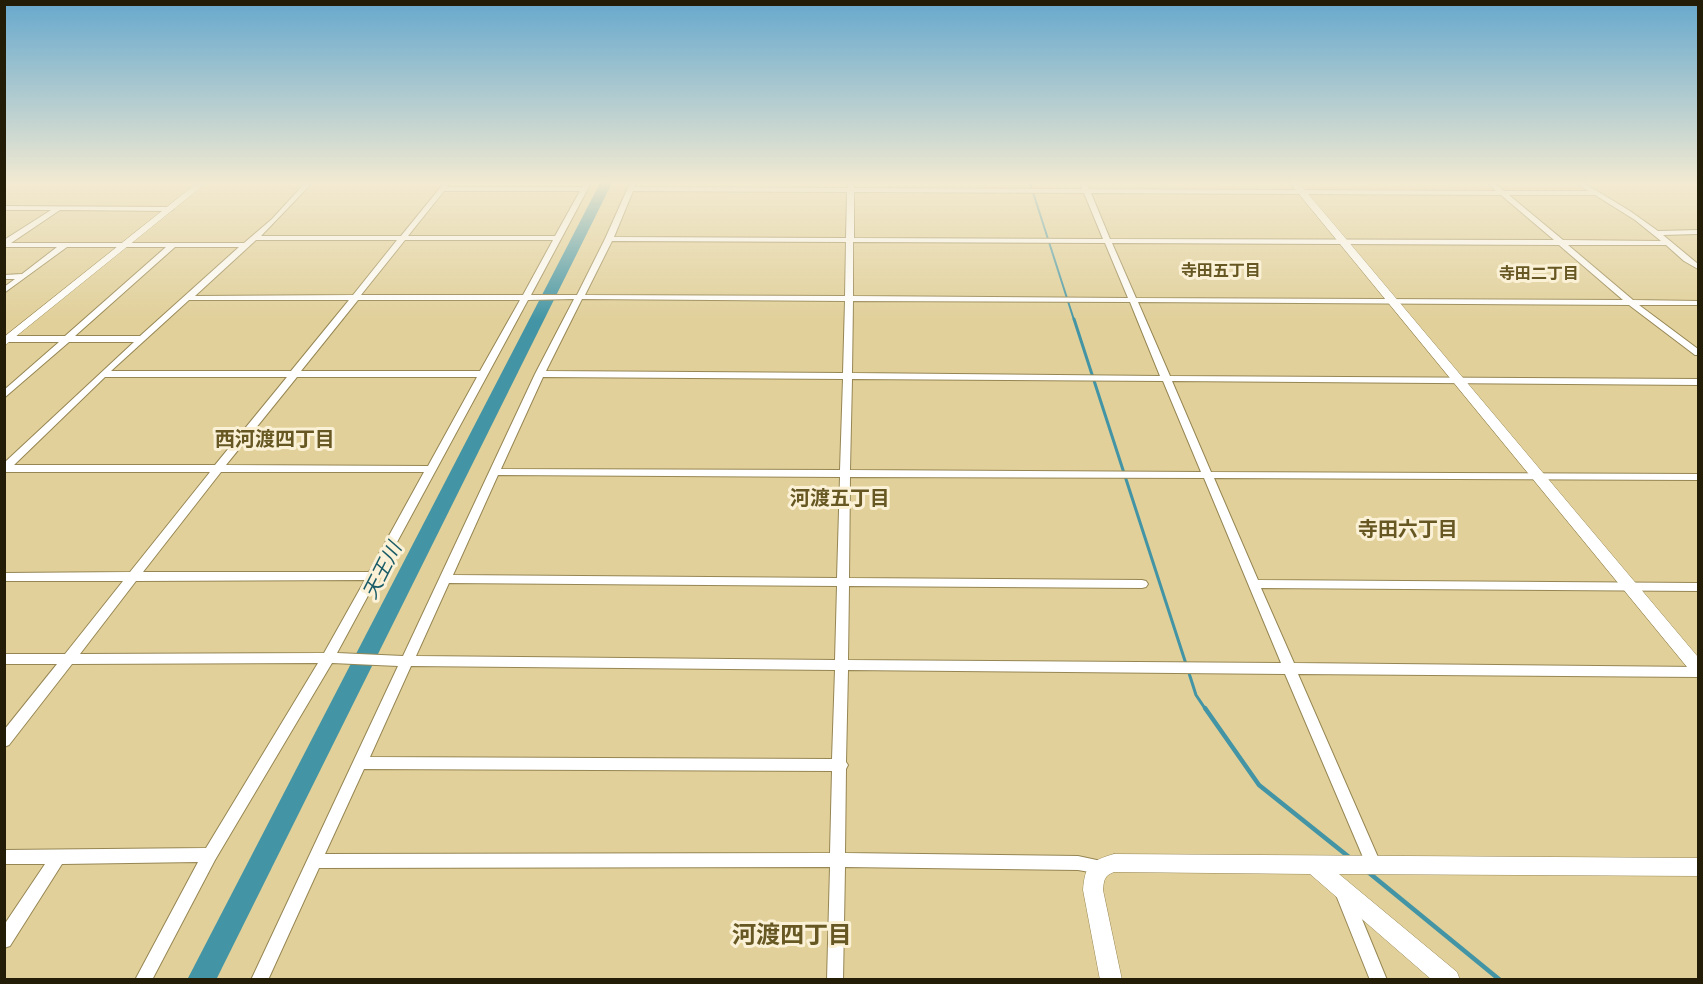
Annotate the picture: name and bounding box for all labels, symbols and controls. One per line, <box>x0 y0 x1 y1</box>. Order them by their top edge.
district label: 寺田五丁目 <box>1181 261 1261 281</box>
district label: 寺田二丁目 <box>1499 264 1579 284</box>
district label: 西河渡四丁目 <box>215 428 335 452</box>
district label: 河渡五丁目 <box>790 487 890 511</box>
district label: 寺田六丁目 <box>1358 518 1458 542</box>
water label: 天王川 <box>359 539 407 603</box>
district label: 河渡四丁目 <box>732 922 852 950</box>

